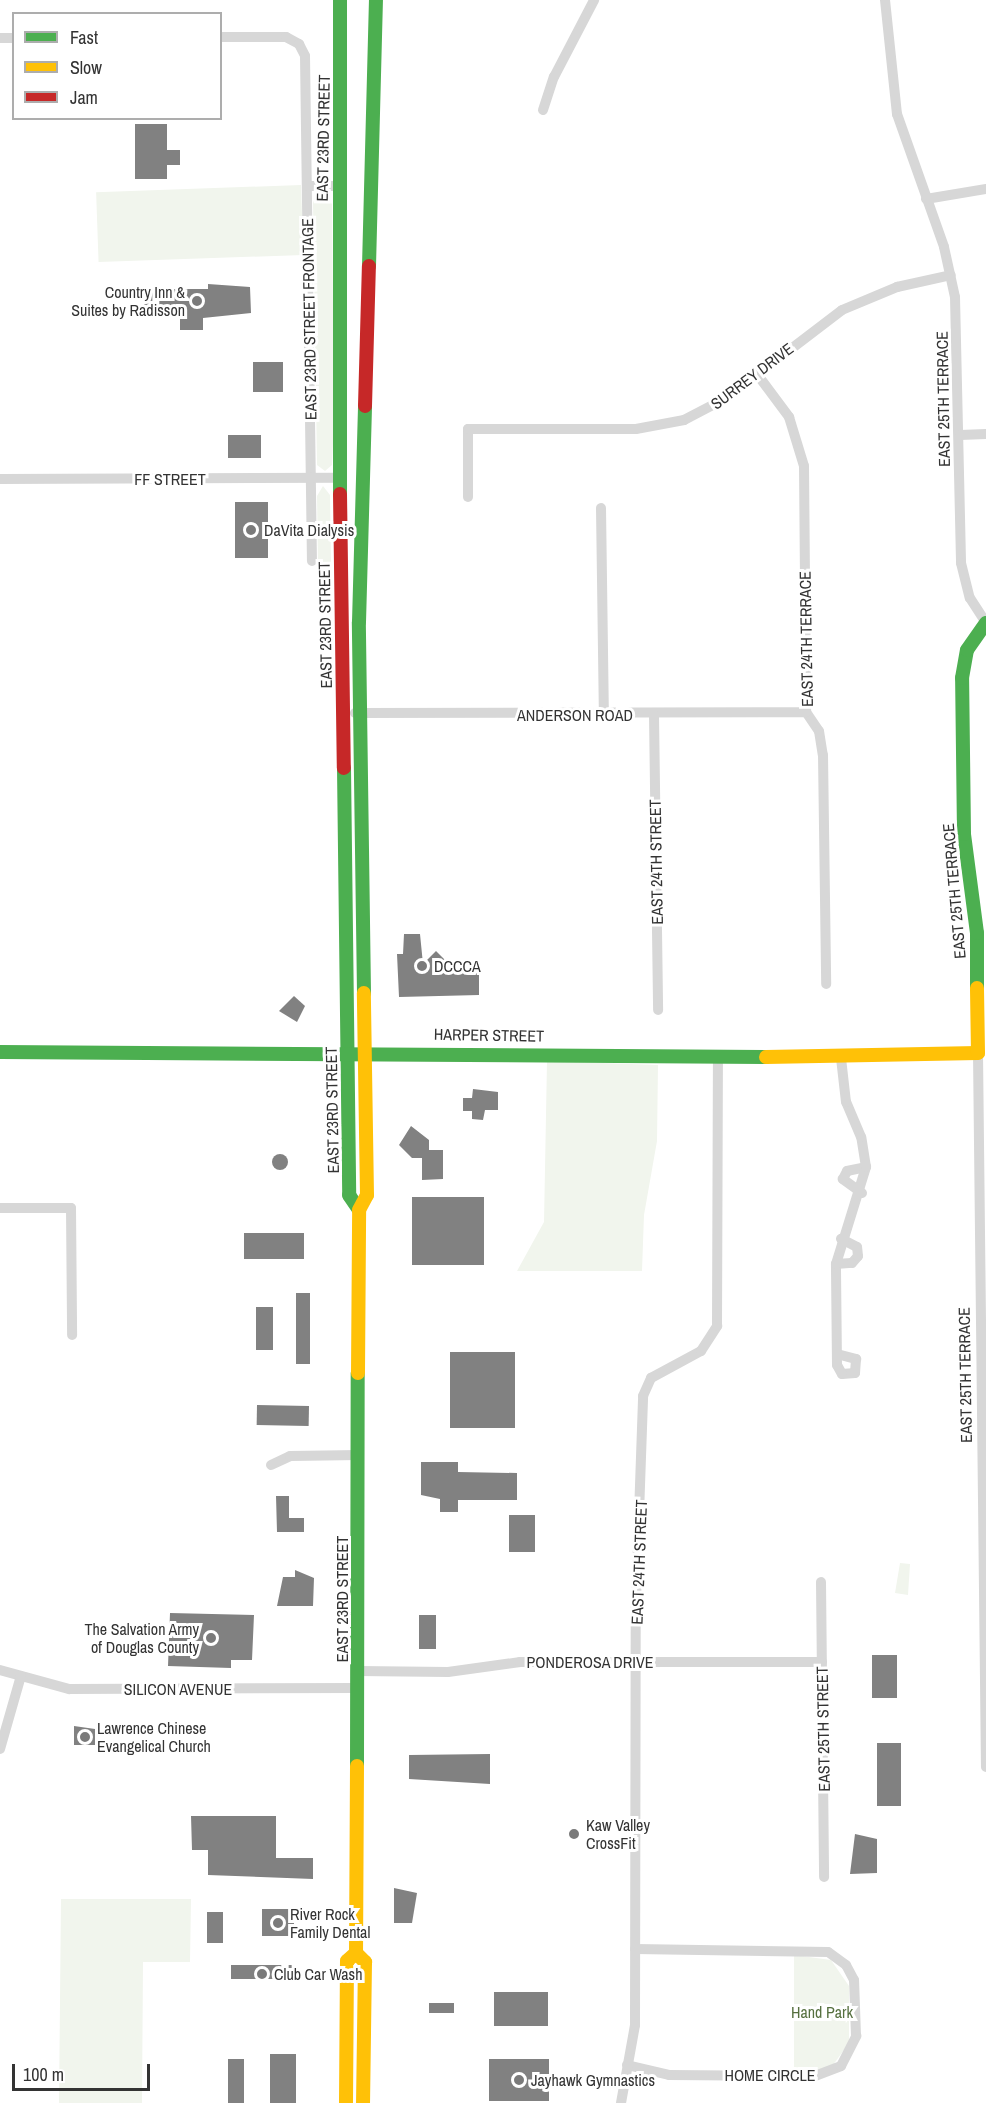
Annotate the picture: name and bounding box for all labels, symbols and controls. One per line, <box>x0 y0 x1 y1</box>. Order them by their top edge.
legend <box>12 12 222 120</box>
text: Fast <box>70 25 98 50</box>
text: Slow <box>70 55 102 80</box>
street label: EAST 23RD STREET <box>312 74 334 202</box>
text: Jam <box>70 85 98 110</box>
street label: EAST 23RD STREET FRONTAGE <box>298 218 320 420</box>
place label: Country Inn & Suites by Radisson <box>71 282 185 320</box>
marker: Country Inn & Suites by Radisson <box>190 294 204 308</box>
street label: EAST 25TH TERRACE <box>932 331 954 467</box>
street label: SURREY DRIVE <box>707 339 797 413</box>
street label: FF STREET <box>134 469 206 489</box>
place label: DaVita Dialysis <box>264 520 354 540</box>
marker: DaVita Dialysis <box>242 521 260 539</box>
street label: EAST 23RD STREET <box>314 561 336 689</box>
street label: EAST 24TH TERRACE <box>795 571 817 707</box>
street label: ANDERSON ROAD <box>517 705 633 725</box>
street label: EAST 24TH STREET <box>645 799 667 925</box>
street label: EAST 25TH TERRACE <box>938 822 970 960</box>
place label: DCCCA <box>434 956 481 976</box>
marker: DCCCA <box>415 959 429 973</box>
street label: HARPER STREET <box>434 1024 544 1046</box>
street label: EAST 23RD STREET <box>321 1046 343 1174</box>
street label: EAST 25TH TERRACE <box>954 1307 976 1443</box>
street label: EAST 24TH STREET <box>627 1499 651 1625</box>
street label: EAST 23RD STREET <box>332 1536 352 1662</box>
place label: The Salvation Army of Douglas County <box>84 1619 199 1657</box>
marker: The Salvation Army of Douglas County <box>204 1631 218 1645</box>
street label: PONDEROSA DRIVE <box>526 1652 654 1672</box>
street label: EAST 25TH STREET <box>812 1666 834 1792</box>
street label: SILICON AVENUE <box>123 1679 233 1699</box>
place label: Lawrence Chinese Evangelical Church <box>97 1718 211 1756</box>
marker: Lawrence Chinese Evangelical Church <box>78 1730 92 1744</box>
place label: Kaw Valley CrossFit <box>586 1815 650 1853</box>
marker: Kaw Valley CrossFit <box>567 1827 581 1841</box>
place label: River Rock Family Dental <box>290 1904 370 1942</box>
marker: River Rock Family Dental <box>271 1916 285 1930</box>
place label: Club Car Wash <box>274 1964 362 1984</box>
marker: Club Car Wash <box>255 1967 269 1981</box>
park label: Hand Park <box>791 2002 853 2022</box>
scale bar <box>15 2052 153 2090</box>
text: 100 m <box>23 2062 64 2087</box>
street label: HOME CIRCLE <box>724 2065 816 2085</box>
place label: Jayhawk Gymnastics <box>531 2070 655 2090</box>
marker: Jayhawk Gymnastics <box>512 2073 526 2087</box>

